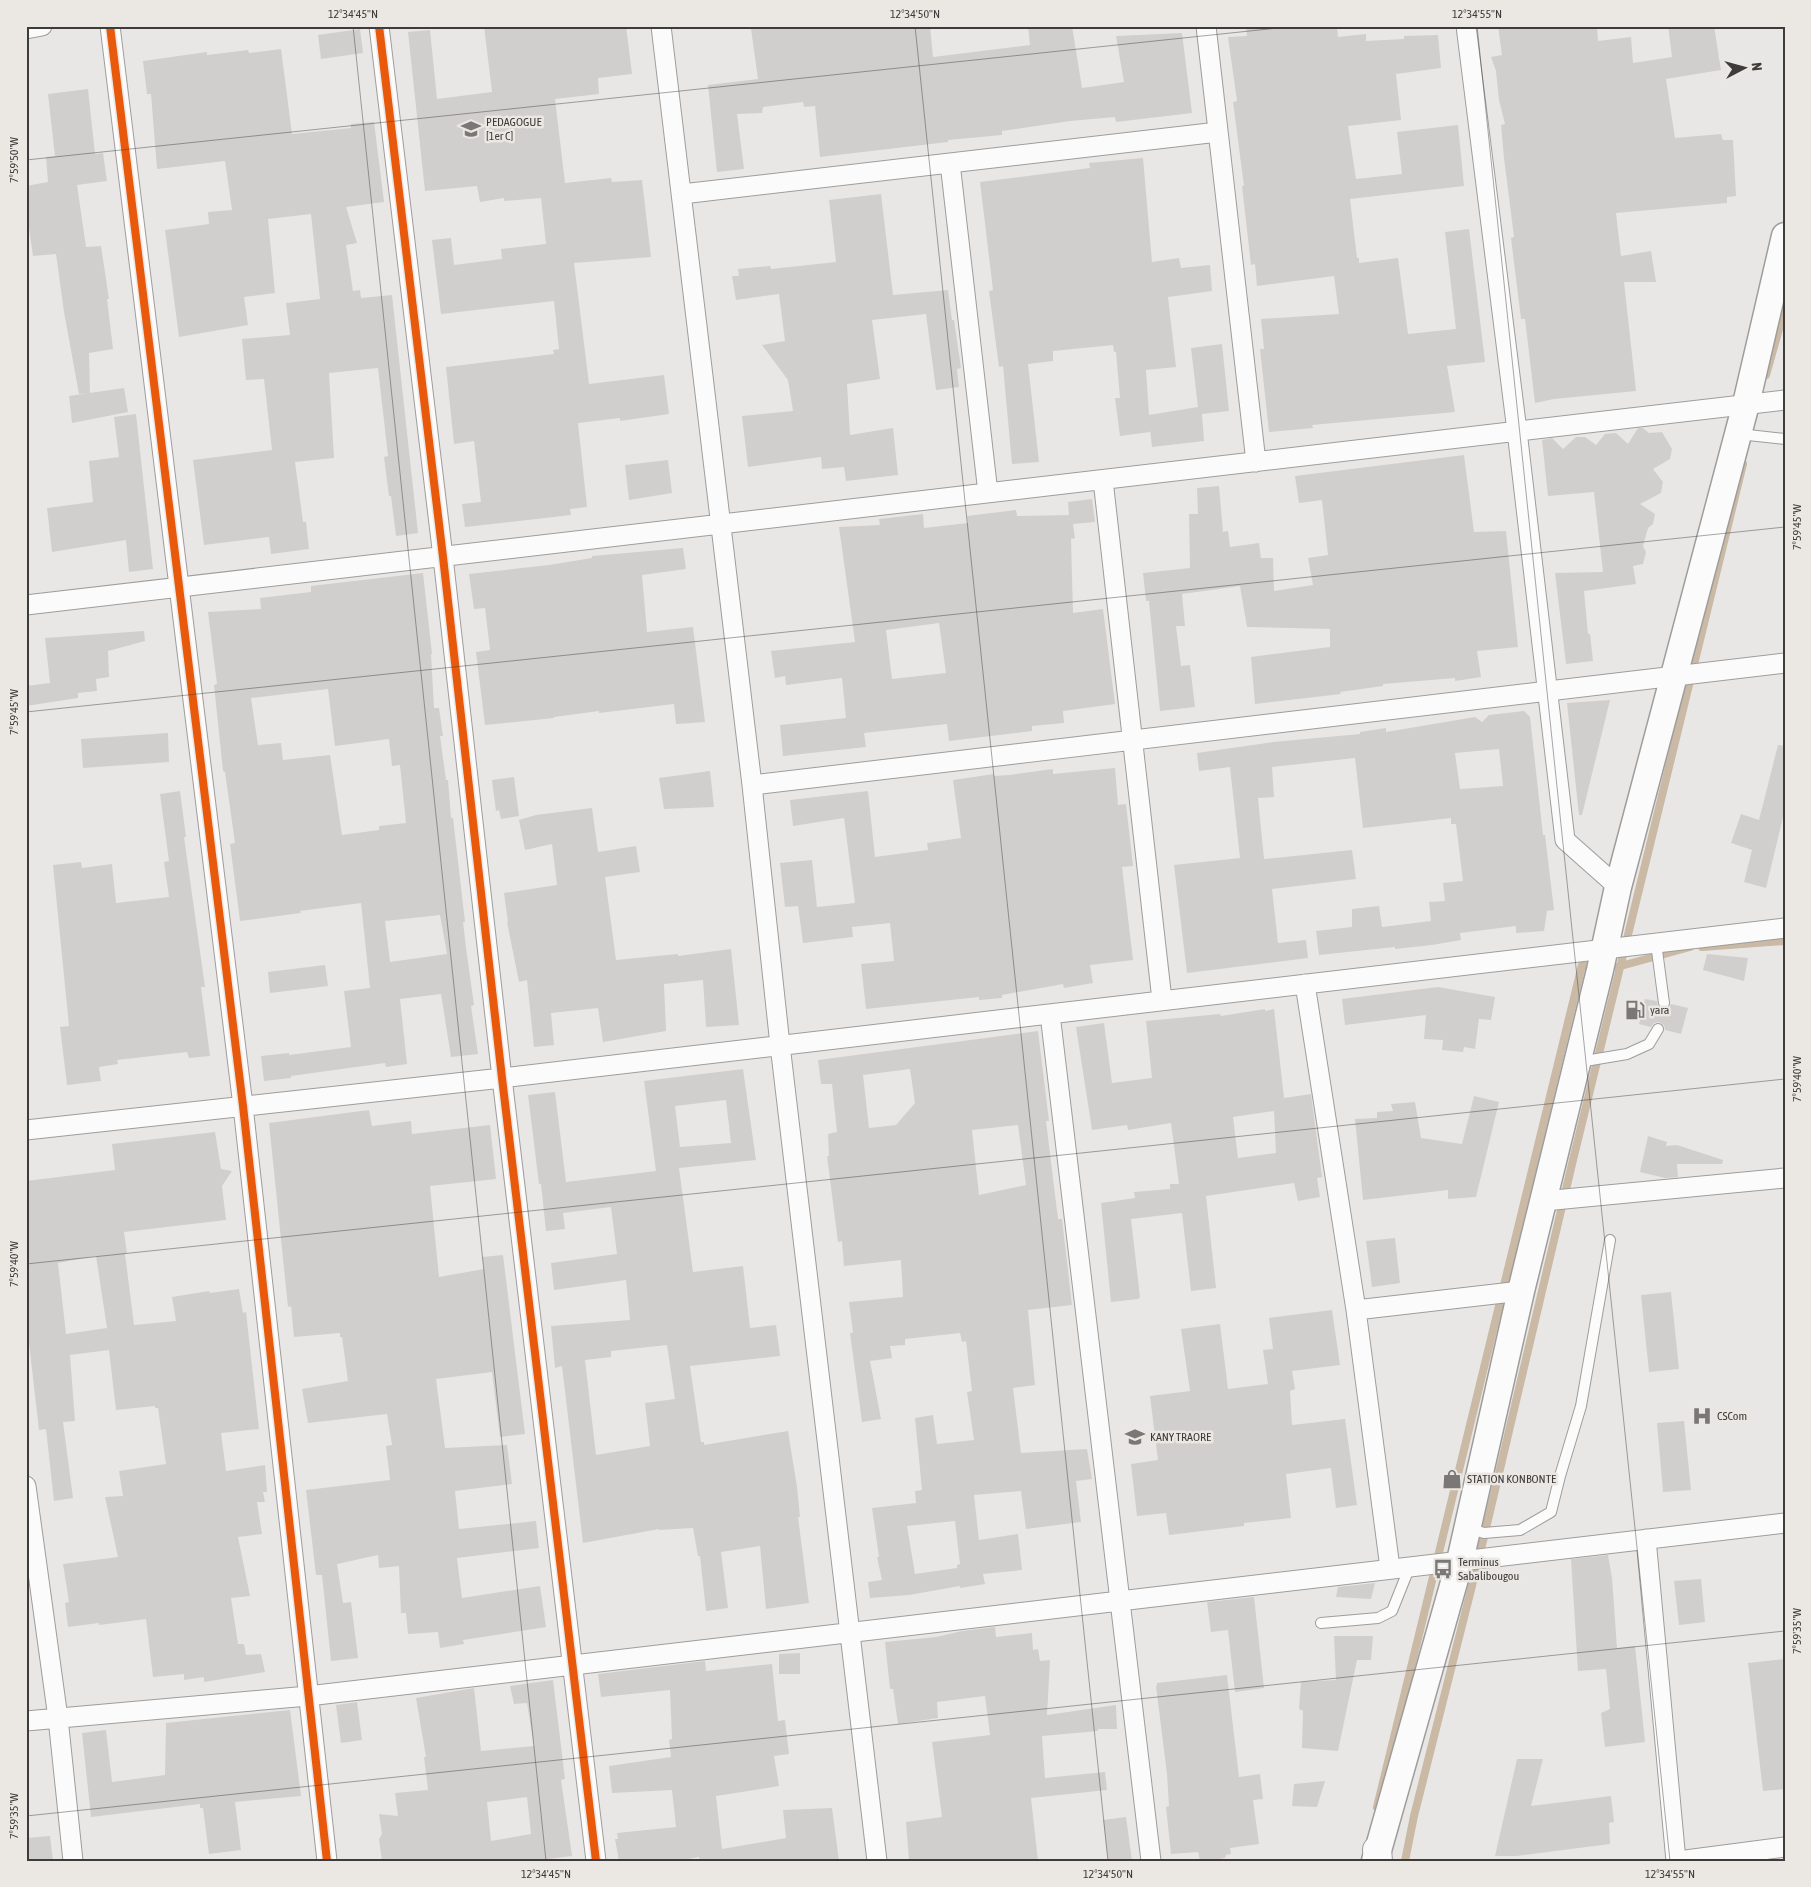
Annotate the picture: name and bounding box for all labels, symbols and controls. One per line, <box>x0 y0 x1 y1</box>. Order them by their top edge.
text: 12°34'45"N <box>328 7 378 21</box>
text: 12°34'50"N <box>890 7 940 21</box>
text: 12°34'55"N <box>1452 7 1502 21</box>
north arrow <box>1718 42 1768 92</box>
text: N <box>1749 62 1765 72</box>
place label: PEDAGOGUE [1er C] <box>486 115 542 143</box>
school or university icon: PEDAGOGUE [1er C] <box>460 118 482 140</box>
text: 7°59'50"W <box>7 137 21 183</box>
text: 7°59'45"W <box>1790 504 1804 550</box>
text: 7°59'45"W <box>7 689 21 735</box>
fuel station icon: yara <box>1624 999 1646 1021</box>
place label: yara <box>1650 1003 1669 1017</box>
text: 7°59'40"W <box>1790 1056 1804 1102</box>
text: 7°59'40"W <box>7 1241 21 1287</box>
hospital icon: CSCom <box>1691 1405 1713 1427</box>
place label: CSCom <box>1717 1409 1747 1423</box>
school or university icon: KANY TRAORE <box>1124 1426 1146 1448</box>
place label: KANY TRAORE <box>1150 1430 1211 1444</box>
shop icon: STATION KONBONTE <box>1441 1468 1463 1490</box>
place label: STATION KONBONTE <box>1467 1472 1556 1486</box>
place label: Terminus Sabalibougou <box>1458 1555 1520 1583</box>
bus stop icon: Terminus Sabalibougou <box>1432 1558 1454 1580</box>
text: 7°59'35"W <box>1790 1608 1804 1654</box>
text: 7°59'35"W <box>7 1793 21 1839</box>
text: 12°34'45"N <box>521 1867 571 1881</box>
text: 12°34'50"N <box>1083 1867 1133 1881</box>
text: 12°34'55"N <box>1645 1867 1695 1881</box>

